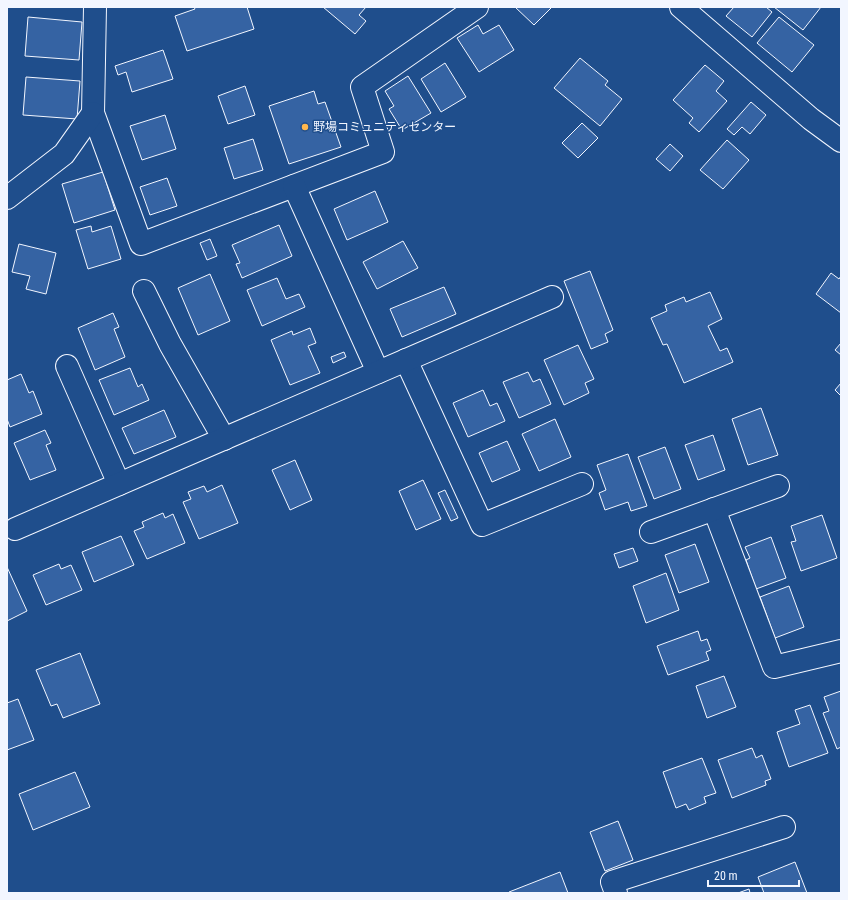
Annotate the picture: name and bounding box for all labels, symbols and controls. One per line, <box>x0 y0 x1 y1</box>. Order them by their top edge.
place label: 野場コミュニティセンター <box>313 120 456 134</box>
marker: 野場コミュニティセンター <box>300 122 310 132</box>
scale bar <box>708 862 799 888</box>
text: 20 m <box>714 869 738 883</box>

